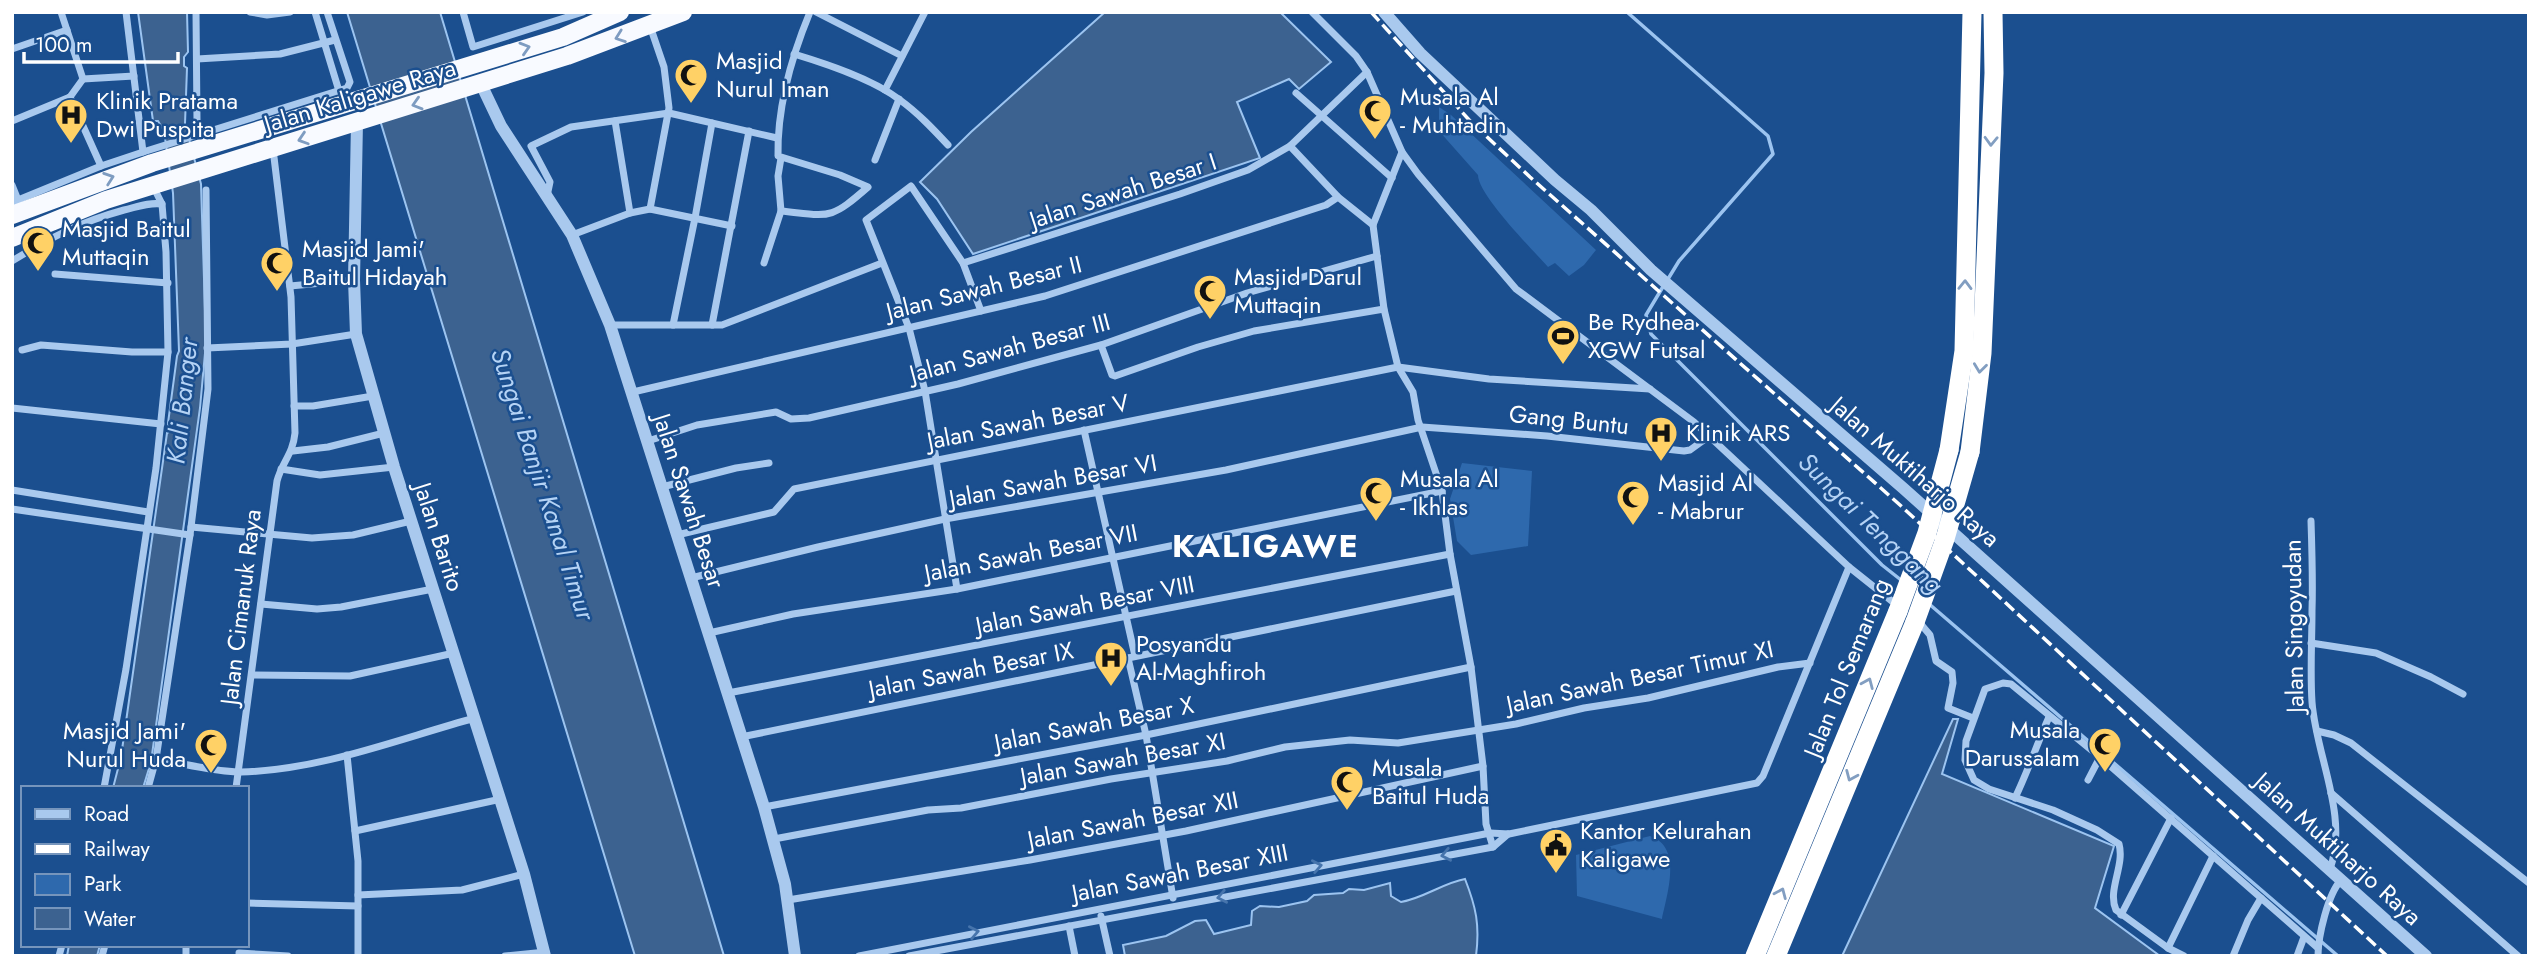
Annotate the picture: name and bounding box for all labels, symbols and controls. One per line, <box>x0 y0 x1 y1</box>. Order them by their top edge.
scale bar <box>24 21 178 65</box>
one-way arrow <box>614 29 626 43</box>
text: 100 m <box>35 30 92 60</box>
one-way arrow <box>519 41 531 56</box>
place label: Masjid Nurul Iman <box>716 43 830 106</box>
street label: Jalan Kaligawe Raya <box>257 50 460 142</box>
mosque icon: Masjid Nurul Iman <box>672 56 710 105</box>
place label: Musala Al - Muhtadin <box>1400 79 1507 142</box>
place label: Klinik Pratama Dwi Puspita <box>96 83 238 146</box>
mosque icon: Musala Al - Muhtadin <box>1356 92 1394 141</box>
one-way arrow <box>412 95 424 110</box>
hospital icon: Klinik Pratama Dwi Puspita <box>52 96 90 145</box>
one-way arrow <box>297 131 309 146</box>
one-way arrow <box>1984 136 1999 147</box>
street label: Jalan Sawah Besar I <box>1022 144 1221 238</box>
one-way arrow <box>103 172 115 186</box>
place label: Masjid Baitul Muttaqin <box>62 211 191 274</box>
mosque icon: Masjid Baitul Muttaqin <box>19 224 57 273</box>
place label: Masjid Jami' Baitul Hidayah <box>302 231 447 294</box>
mosque icon: Masjid Jami' Baitul Hidayah <box>258 244 296 293</box>
street label: Jalan Sawah Besar II <box>879 246 1085 329</box>
place label: Masjid Darul Muttaqin <box>1234 259 1362 322</box>
mosque icon: Masjid Darul Muttaqin <box>1191 272 1229 321</box>
one-way arrow <box>1957 280 1973 290</box>
street label: Jalan Sawah Besar III <box>903 304 1114 392</box>
place label: Be Rydhea XGW Futsal <box>1588 304 1706 367</box>
sports icon: Be Rydhea XGW Futsal <box>1544 317 1582 366</box>
water label: Kali Banger <box>156 335 208 466</box>
water label: Sungai Banjir Kanal Timur <box>481 343 605 626</box>
one-way arrow <box>1973 362 1988 374</box>
street label: Jalan Sawah Besar V <box>921 385 1132 459</box>
street label: Jalan Muktiharjo Raya <box>1821 386 2008 555</box>
street label: Gang Buntu <box>1507 396 1631 443</box>
street label: Jalan Sawah Besar <box>644 406 734 593</box>
hospital icon: Klinik ARS <box>1642 414 1680 463</box>
place label: Klinik ARS <box>1686 415 1790 450</box>
water label: Sungai Tenggang <box>1790 443 1952 603</box>
street label: Jalan Sawah Besar VI <box>943 445 1160 517</box>
place label: Musala Al - Ikhlas <box>1400 461 1499 524</box>
place label: Masjid Al - Mabrur <box>1658 465 1753 528</box>
mosque icon: Musala Al - Ikhlas <box>1357 474 1395 523</box>
street label: Jalan Barito <box>405 475 473 596</box>
mosque icon: Masjid Al - Mabrur <box>1614 478 1652 527</box>
street label: Jalan Cimanuk Raya <box>211 507 270 710</box>
street label: Jalan Sawah Besar VII <box>918 515 1140 591</box>
district label: KALIGAWE <box>1172 523 1360 569</box>
street label: Jalan Singoyudan <box>2274 539 2313 716</box>
street label: Jalan Sawah Besar VIII <box>970 566 1197 643</box>
street label: Jalan Tol Semarang <box>1793 573 1898 766</box>
place label: Posyandu Al-Maghfiroh <box>1136 626 1266 689</box>
street label: Jalan Sawah Besar Timur XI <box>1500 631 1777 723</box>
street label: Jalan Sawah Besar IX <box>863 632 1077 707</box>
hospital icon: Posyandu Al-Maghfiroh <box>1092 639 1130 688</box>
one-way arrow <box>1860 677 1874 689</box>
street label: Jalan Sawah Besar X <box>988 687 1197 761</box>
place label: Musala Darussalam <box>1965 712 2080 775</box>
place label: Masjid Jami' Nurul Huda <box>63 713 186 776</box>
street label: Jalan Sawah Besar XI <box>1014 723 1228 794</box>
mosque icon: Musala Darussalam <box>2086 725 2124 774</box>
mosque icon: Masjid Jami' Nurul Huda <box>192 726 230 775</box>
place label: Musala Baitul Huda <box>1372 750 1489 813</box>
street label: Jalan Muktiharjo Raya <box>2245 762 2430 933</box>
mosque icon: Musala Baitul Huda <box>1328 763 1366 812</box>
one-way arrow <box>1845 769 1859 781</box>
street label: Jalan Sawah Besar XII <box>1022 782 1241 858</box>
legend <box>21 786 248 947</box>
text: Road <box>84 799 129 829</box>
place label: Kantor Kelurahan Kaligawe <box>1580 813 1752 876</box>
public building icon: Kantor Kelurahan Kaligawe <box>1537 826 1575 875</box>
text: Railway <box>84 834 150 864</box>
street label: Jalan Sawah Besar XIII <box>1066 834 1291 911</box>
one-way arrow <box>1440 847 1452 862</box>
one-way arrow <box>1311 860 1323 875</box>
text: Park <box>84 869 122 899</box>
one-way arrow <box>1773 887 1787 900</box>
one-way arrow <box>1216 889 1228 904</box>
text: Water <box>84 904 137 934</box>
one-way arrow <box>968 925 980 940</box>

